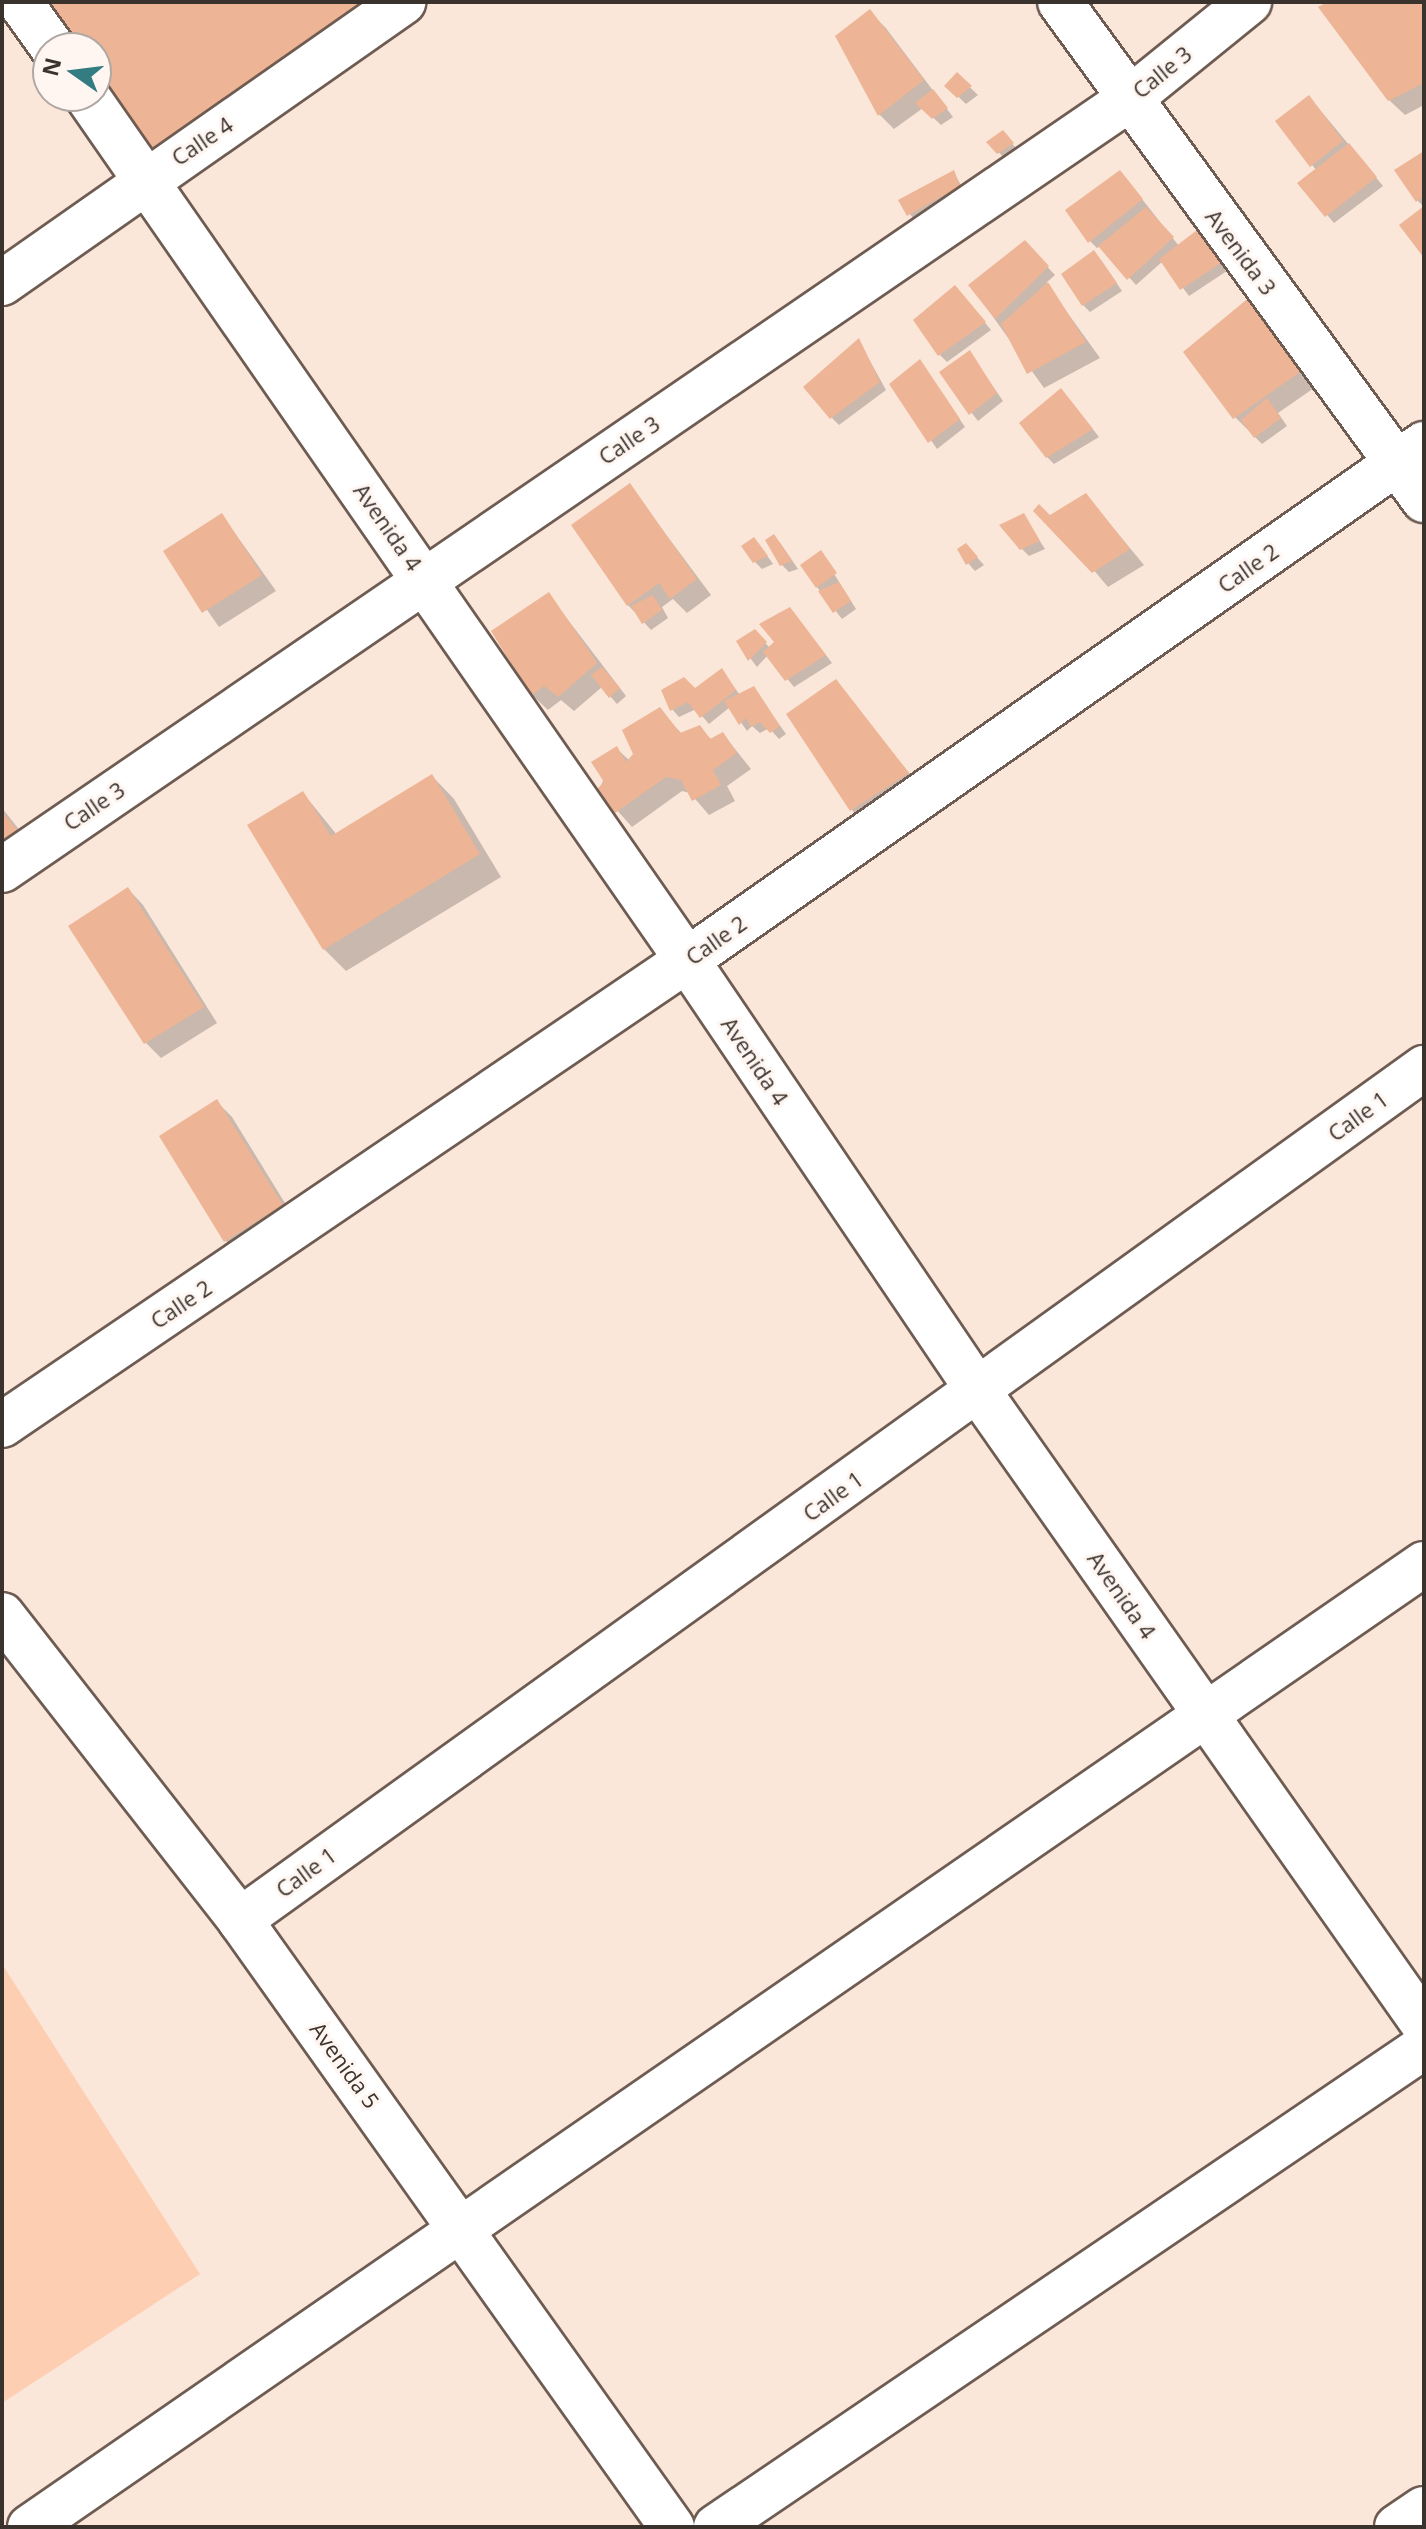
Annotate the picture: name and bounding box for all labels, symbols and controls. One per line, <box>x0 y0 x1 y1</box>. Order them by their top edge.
north arrow <box>32 32 112 112</box>
street label: Calle 3 <box>1127 40 1197 104</box>
text: N <box>34 54 67 79</box>
street label: Calle 4 <box>166 111 238 171</box>
street label: Avenida 3 <box>1200 204 1282 300</box>
street label: Calle 3 <box>593 410 665 470</box>
street label: Avenida 4 <box>348 478 428 576</box>
street label: Calle 2 <box>1213 538 1283 598</box>
street label: Calle 3 <box>58 776 130 836</box>
street label: Calle 2 <box>681 910 751 970</box>
street label: Avenida 4 <box>716 1012 794 1110</box>
street label: Calle 1 <box>1323 1085 1393 1147</box>
street label: Calle 2 <box>145 1274 217 1334</box>
street label: Calle 1 <box>798 1465 868 1527</box>
street label: Avenida 4 <box>1082 1546 1162 1644</box>
street label: Calle 1 <box>271 1841 341 1903</box>
street label: Avenida 5 <box>305 2017 385 2113</box>

